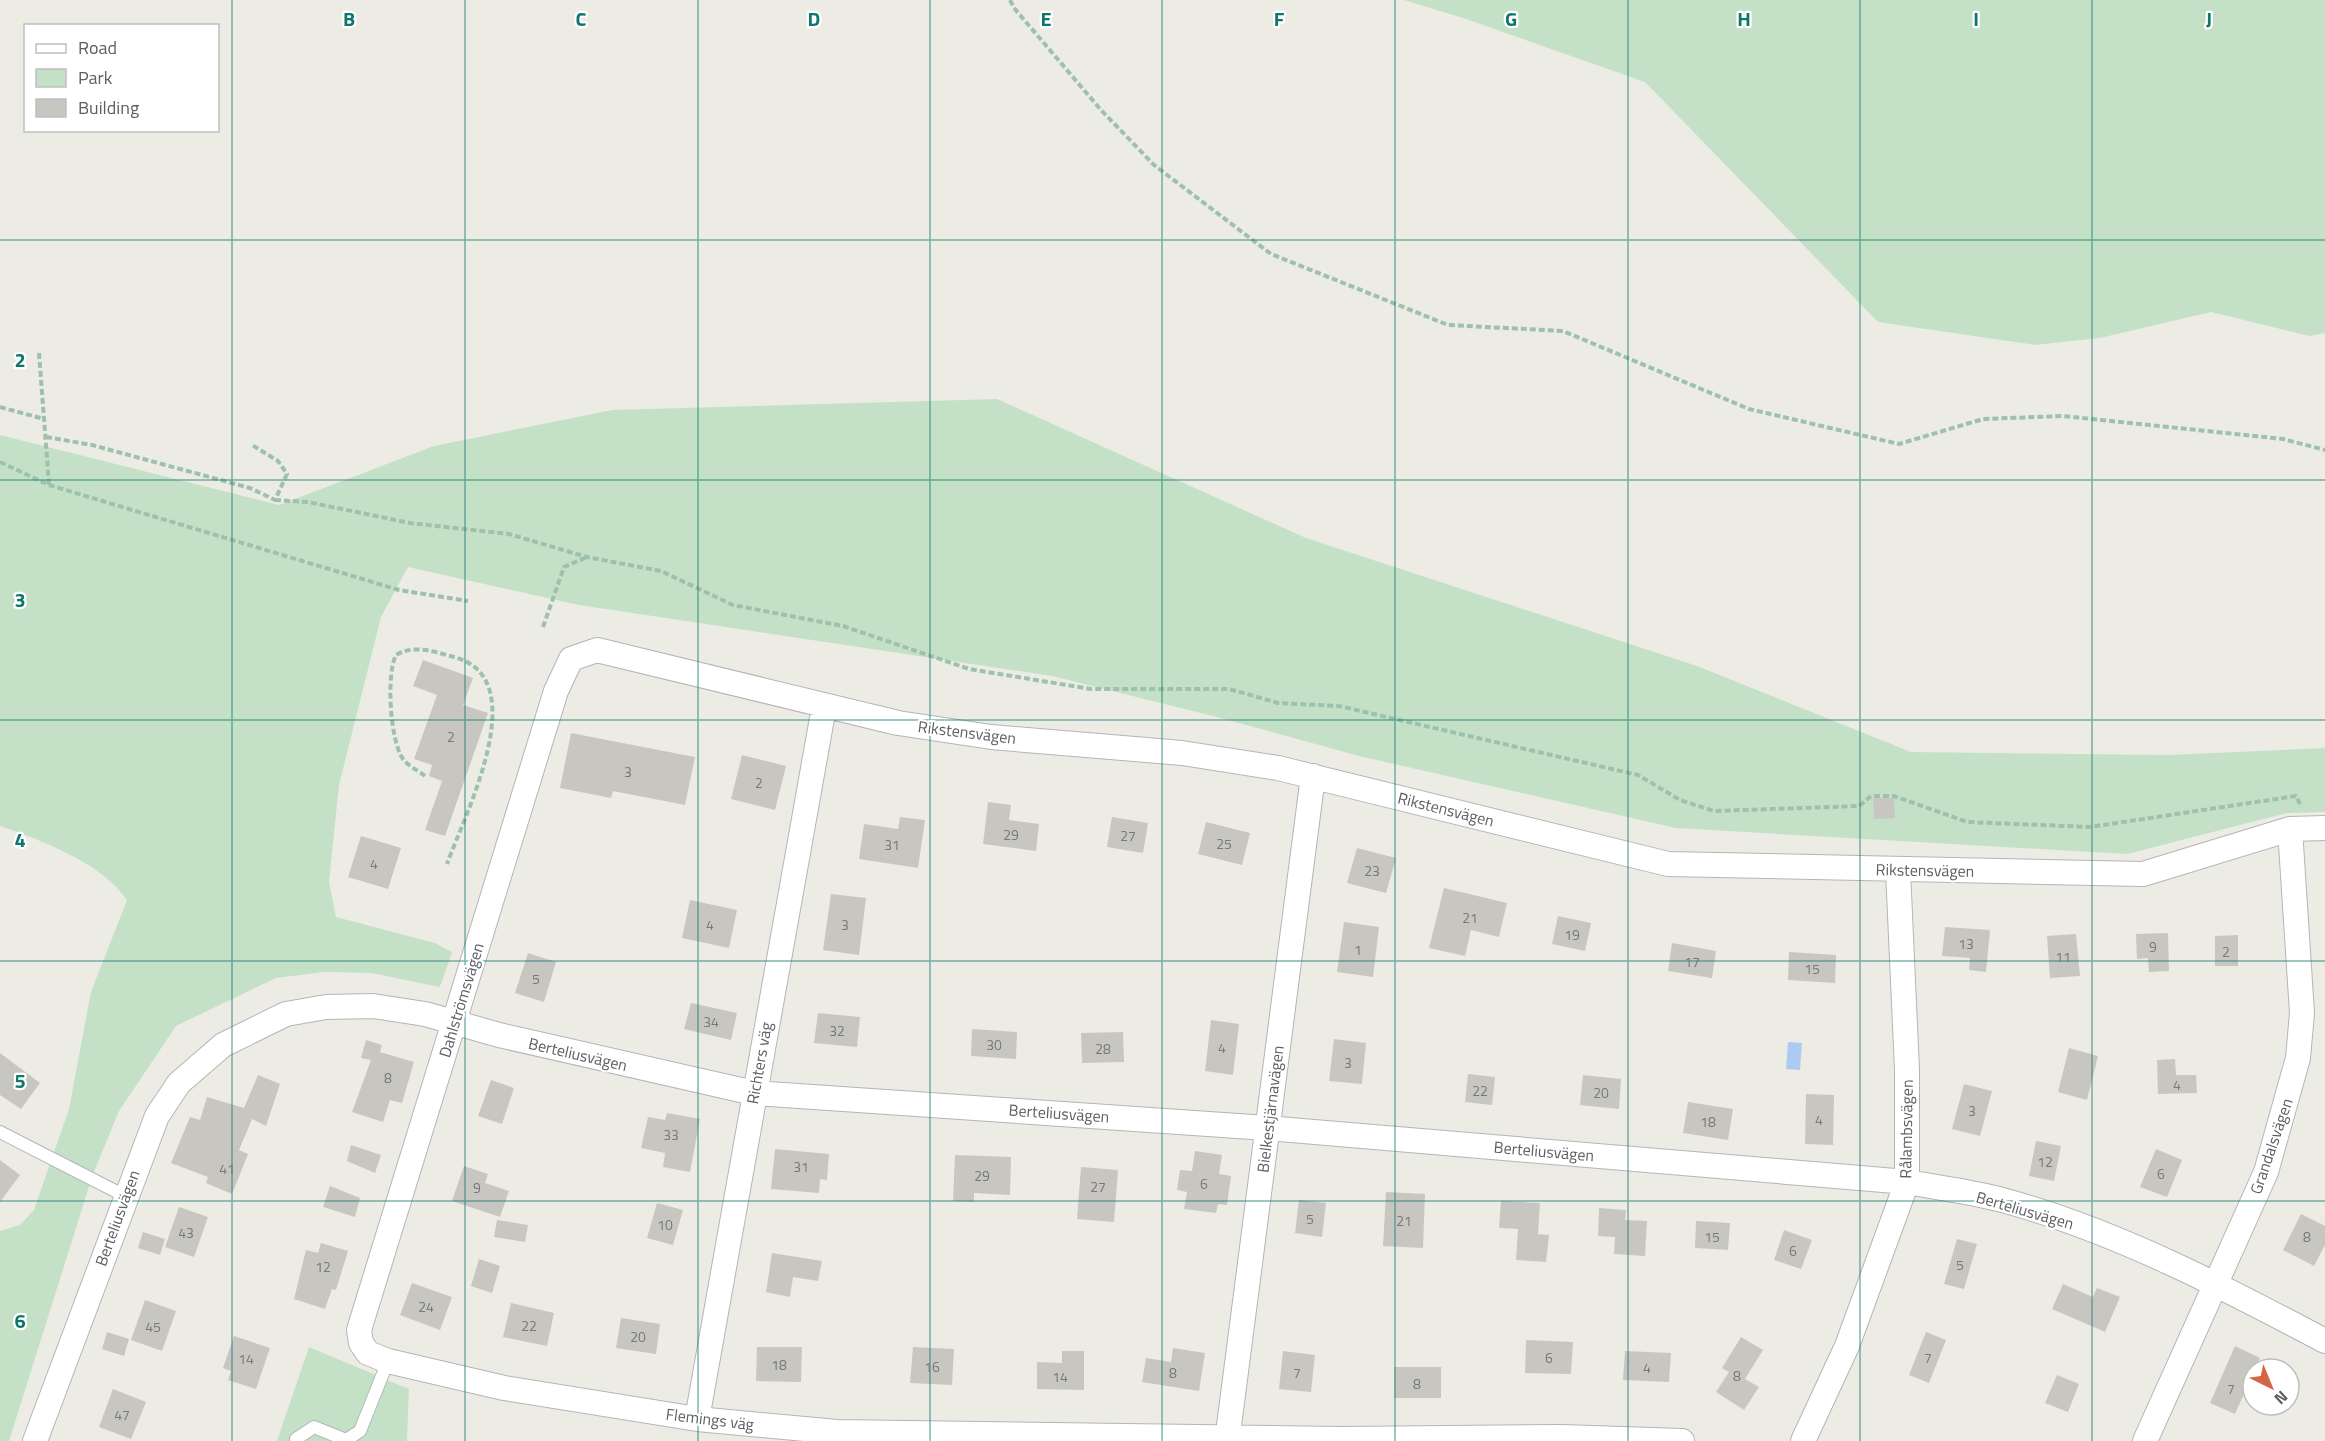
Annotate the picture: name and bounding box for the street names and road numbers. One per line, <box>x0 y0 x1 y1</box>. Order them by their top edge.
street label: Rikstensvägen <box>917 714 1017 750</box>
street label: Rikstensvägen <box>1395 785 1497 833</box>
street label: Rikstensvägen <box>1876 857 1974 883</box>
street label: Dahlströmsvägen <box>432 940 490 1060</box>
street label: Richters väg <box>740 1020 778 1106</box>
street label: Berteliusvägen <box>526 1031 630 1077</box>
street label: Bielkestjärnavägen <box>1250 1044 1290 1174</box>
street label: Rålambsvägen <box>1893 1079 1919 1179</box>
street label: Grandalsvägen <box>2243 1095 2299 1197</box>
street label: Berteliusvägen <box>1008 1098 1110 1128</box>
street label: Berteliusvägen <box>1493 1135 1595 1167</box>
street label: Berteliusvägen <box>89 1167 145 1269</box>
street label: Berteliusvägen <box>1973 1185 2077 1235</box>
street label: Flemings väg <box>665 1402 755 1436</box>

